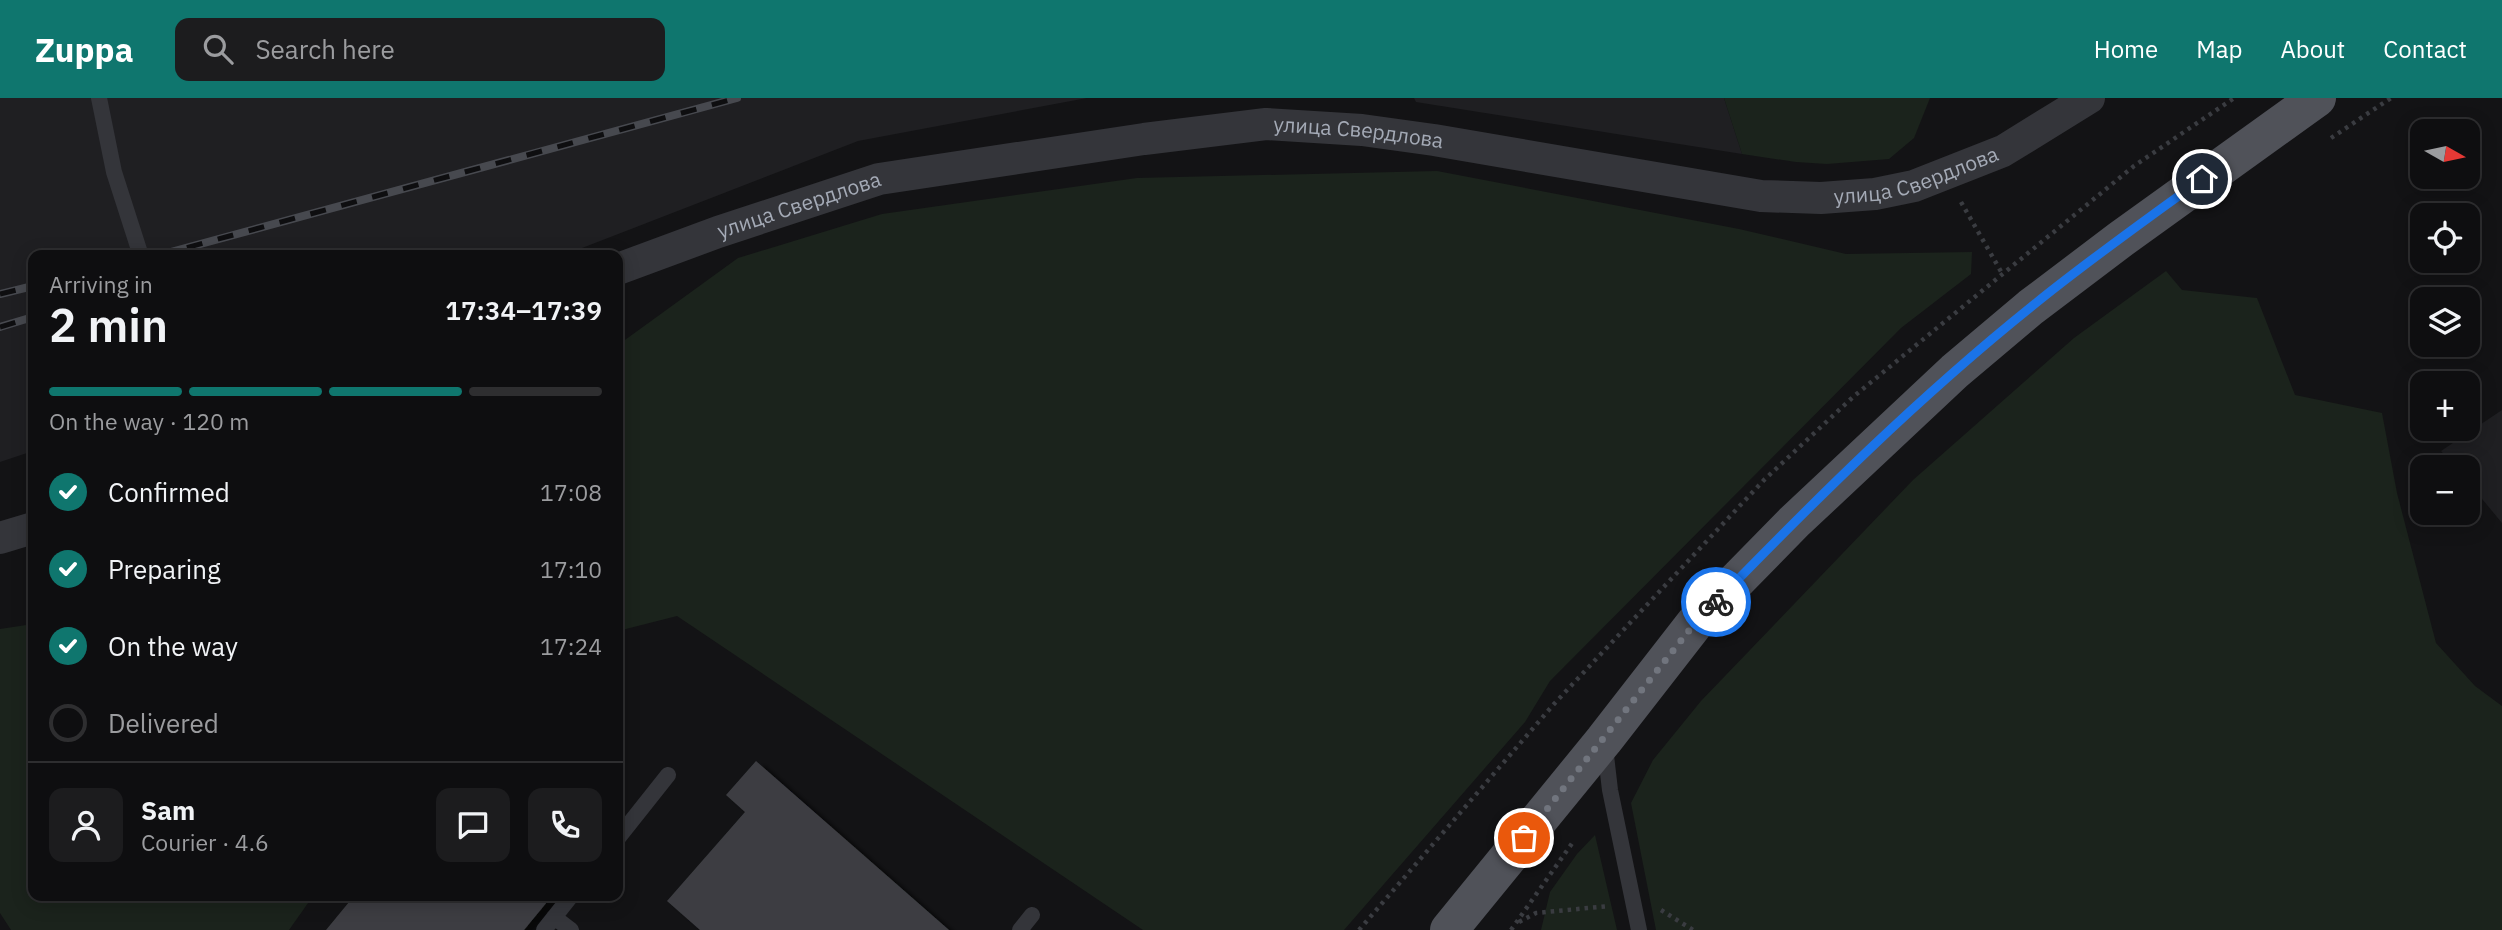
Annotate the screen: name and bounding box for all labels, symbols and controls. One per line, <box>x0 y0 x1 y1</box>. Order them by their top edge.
search box <box>175 18 665 81</box>
text: Zuppa <box>35 28 133 71</box>
icon: search <box>199 30 237 68</box>
text: Search here <box>255 32 395 66</box>
text: Home <box>2094 33 2158 65</box>
text: Map <box>2196 33 2242 65</box>
text: About <box>2280 33 2345 65</box>
text: Contact <box>2383 33 2467 65</box>
street label: улица Свердлова <box>1273 110 1446 154</box>
north arrow <box>2410 119 2480 189</box>
map controls <box>2410 119 2480 525</box>
street label: улица Свердлова <box>1833 139 2002 210</box>
pin <box>2172 149 2232 209</box>
icon: home <box>2183 160 2221 198</box>
street label: улица Свердлова <box>713 164 884 244</box>
button: locate <box>2410 203 2480 273</box>
text: Arriving in <box>49 269 153 299</box>
button: layers <box>2410 287 2480 357</box>
text: 17:34–17:39 <box>445 293 602 327</box>
text: 2 min <box>49 295 168 355</box>
button: + <box>2410 371 2480 441</box>
text: On the way · 120 m <box>49 406 249 436</box>
button: − <box>2410 455 2480 525</box>
icon: check <box>49 473 87 511</box>
text: Confirmed <box>108 475 230 509</box>
text: 17:08 <box>540 477 602 507</box>
icon: check <box>49 550 87 588</box>
text: Preparing <box>108 552 221 586</box>
text: 17:10 <box>540 554 602 584</box>
courier <box>1681 567 1751 637</box>
icon: bike <box>1697 583 1735 621</box>
icon: check <box>49 627 87 665</box>
text: On the way <box>108 629 238 663</box>
text: 17:24 <box>540 631 602 661</box>
text: Delivered <box>108 706 219 740</box>
button: person <box>49 788 123 862</box>
button: chat <box>436 788 510 862</box>
button: phone <box>528 788 602 862</box>
text: Sam <box>141 793 195 827</box>
pin <box>1494 808 1554 868</box>
icon: bag <box>1505 819 1543 857</box>
text: Courier · 4.6 <box>141 827 269 857</box>

